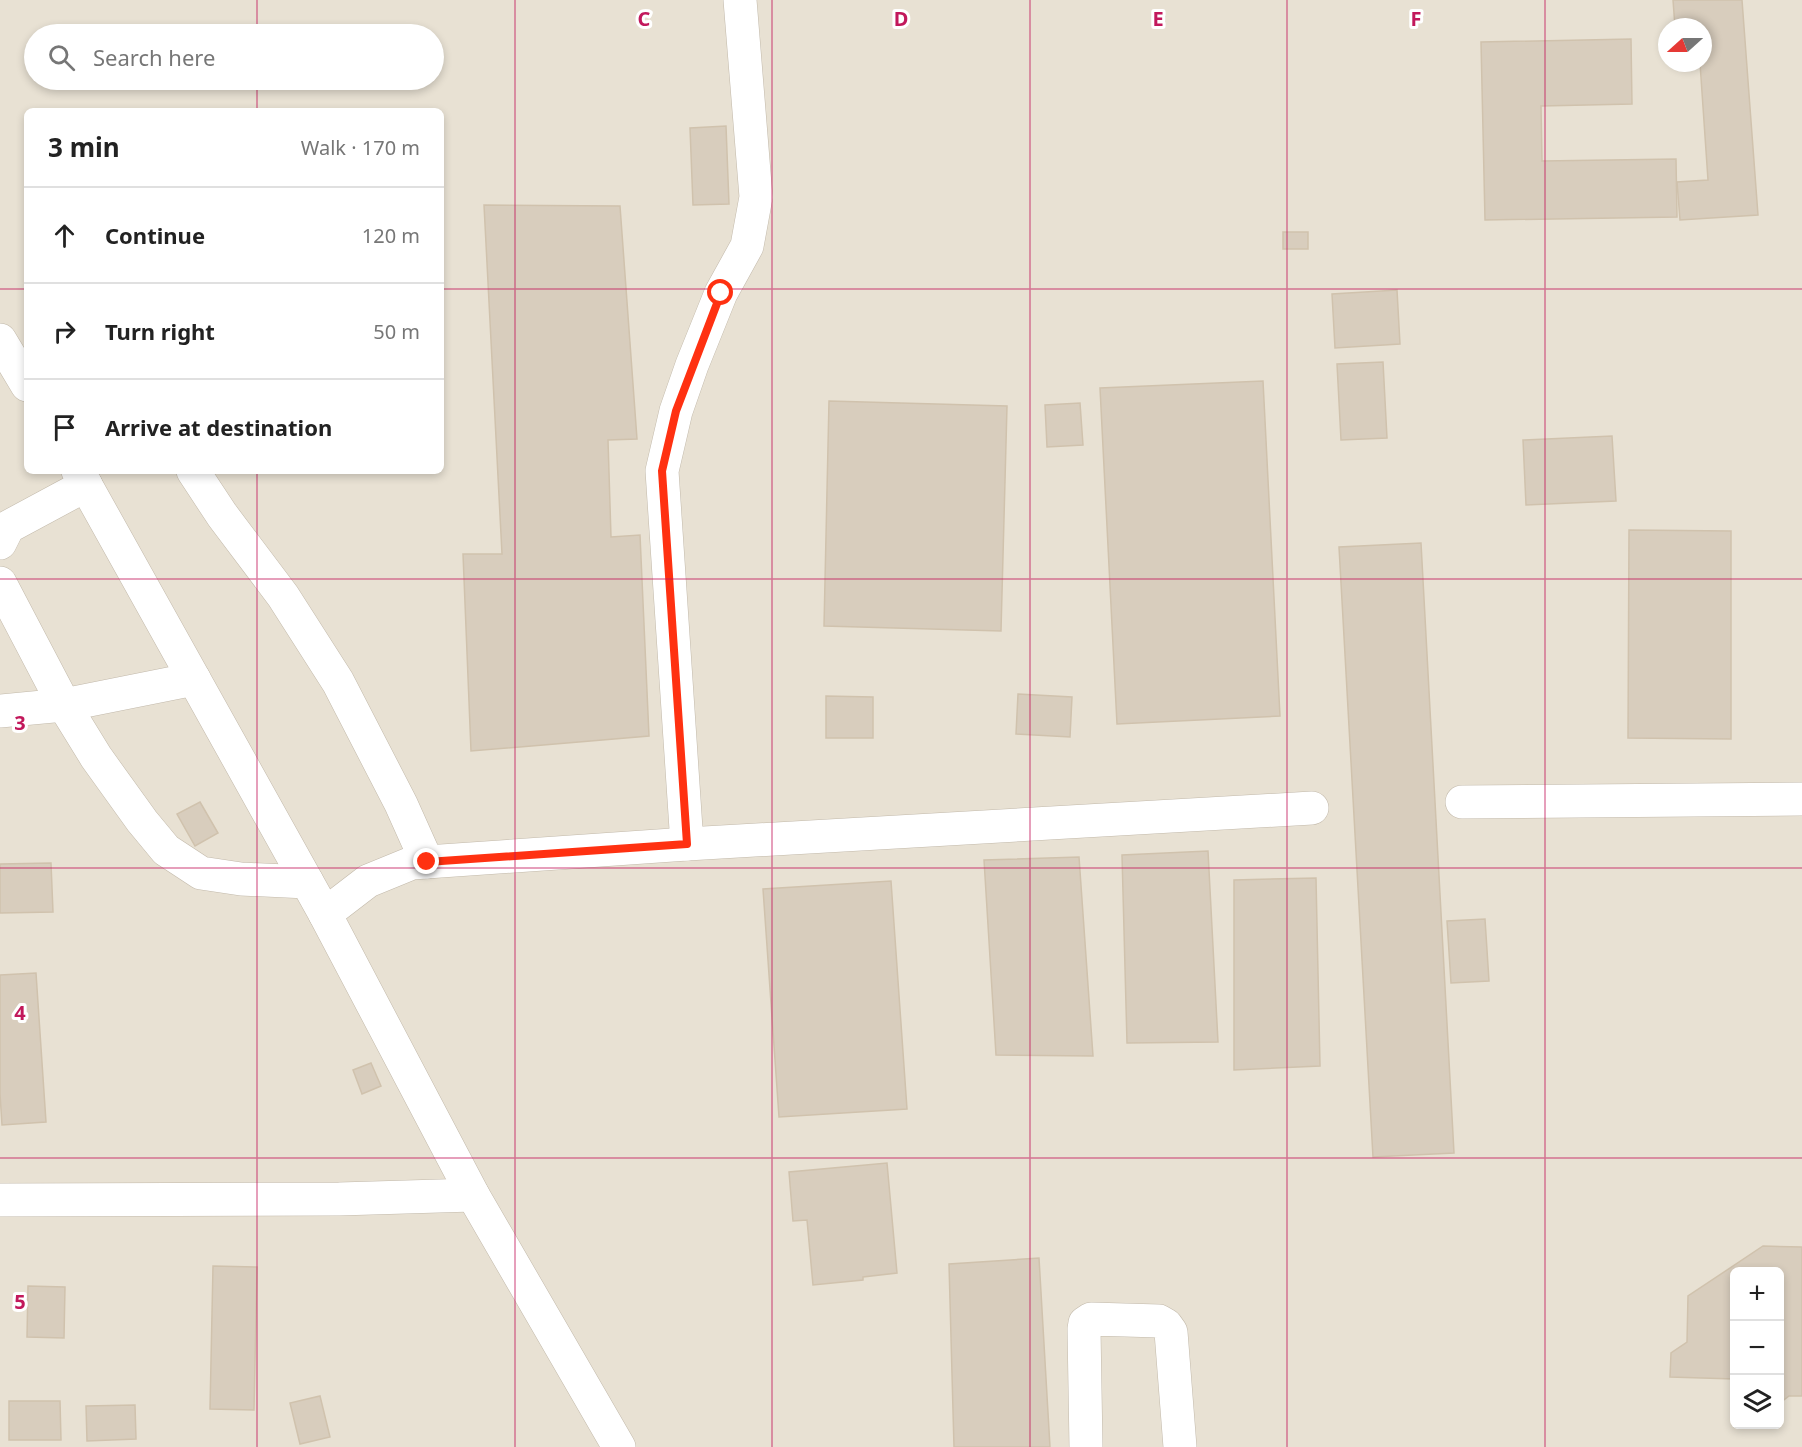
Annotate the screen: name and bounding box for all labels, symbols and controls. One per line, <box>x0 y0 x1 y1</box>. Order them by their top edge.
text: C <box>638 5 651 32</box>
text: D <box>894 5 908 32</box>
text: E <box>1152 5 1164 32</box>
text: F <box>1411 5 1421 32</box>
north arrow <box>1658 18 1712 72</box>
search box <box>24 24 444 90</box>
icon: search <box>45 41 78 74</box>
text: Search here <box>93 42 215 72</box>
text: 3 min <box>48 129 120 165</box>
text: Walk · 170 m <box>301 134 420 161</box>
icon: ahead <box>48 219 81 252</box>
text: Continue <box>105 220 205 250</box>
text: 120 m <box>362 222 420 249</box>
route start <box>707 279 733 305</box>
icon: right <box>48 315 81 348</box>
text: Turn right <box>105 316 215 346</box>
text: 50 m <box>373 318 420 345</box>
icon: arrive <box>48 411 81 444</box>
text: Arrive at destination <box>105 412 332 442</box>
text: 3 <box>14 709 26 736</box>
route end <box>413 848 439 874</box>
text: 4 <box>14 999 26 1026</box>
map controls <box>1730 1267 1784 1429</box>
button: + <box>1730 1267 1784 1321</box>
text: 5 <box>14 1288 26 1315</box>
button: − <box>1730 1321 1784 1375</box>
button: layers <box>1730 1375 1784 1429</box>

